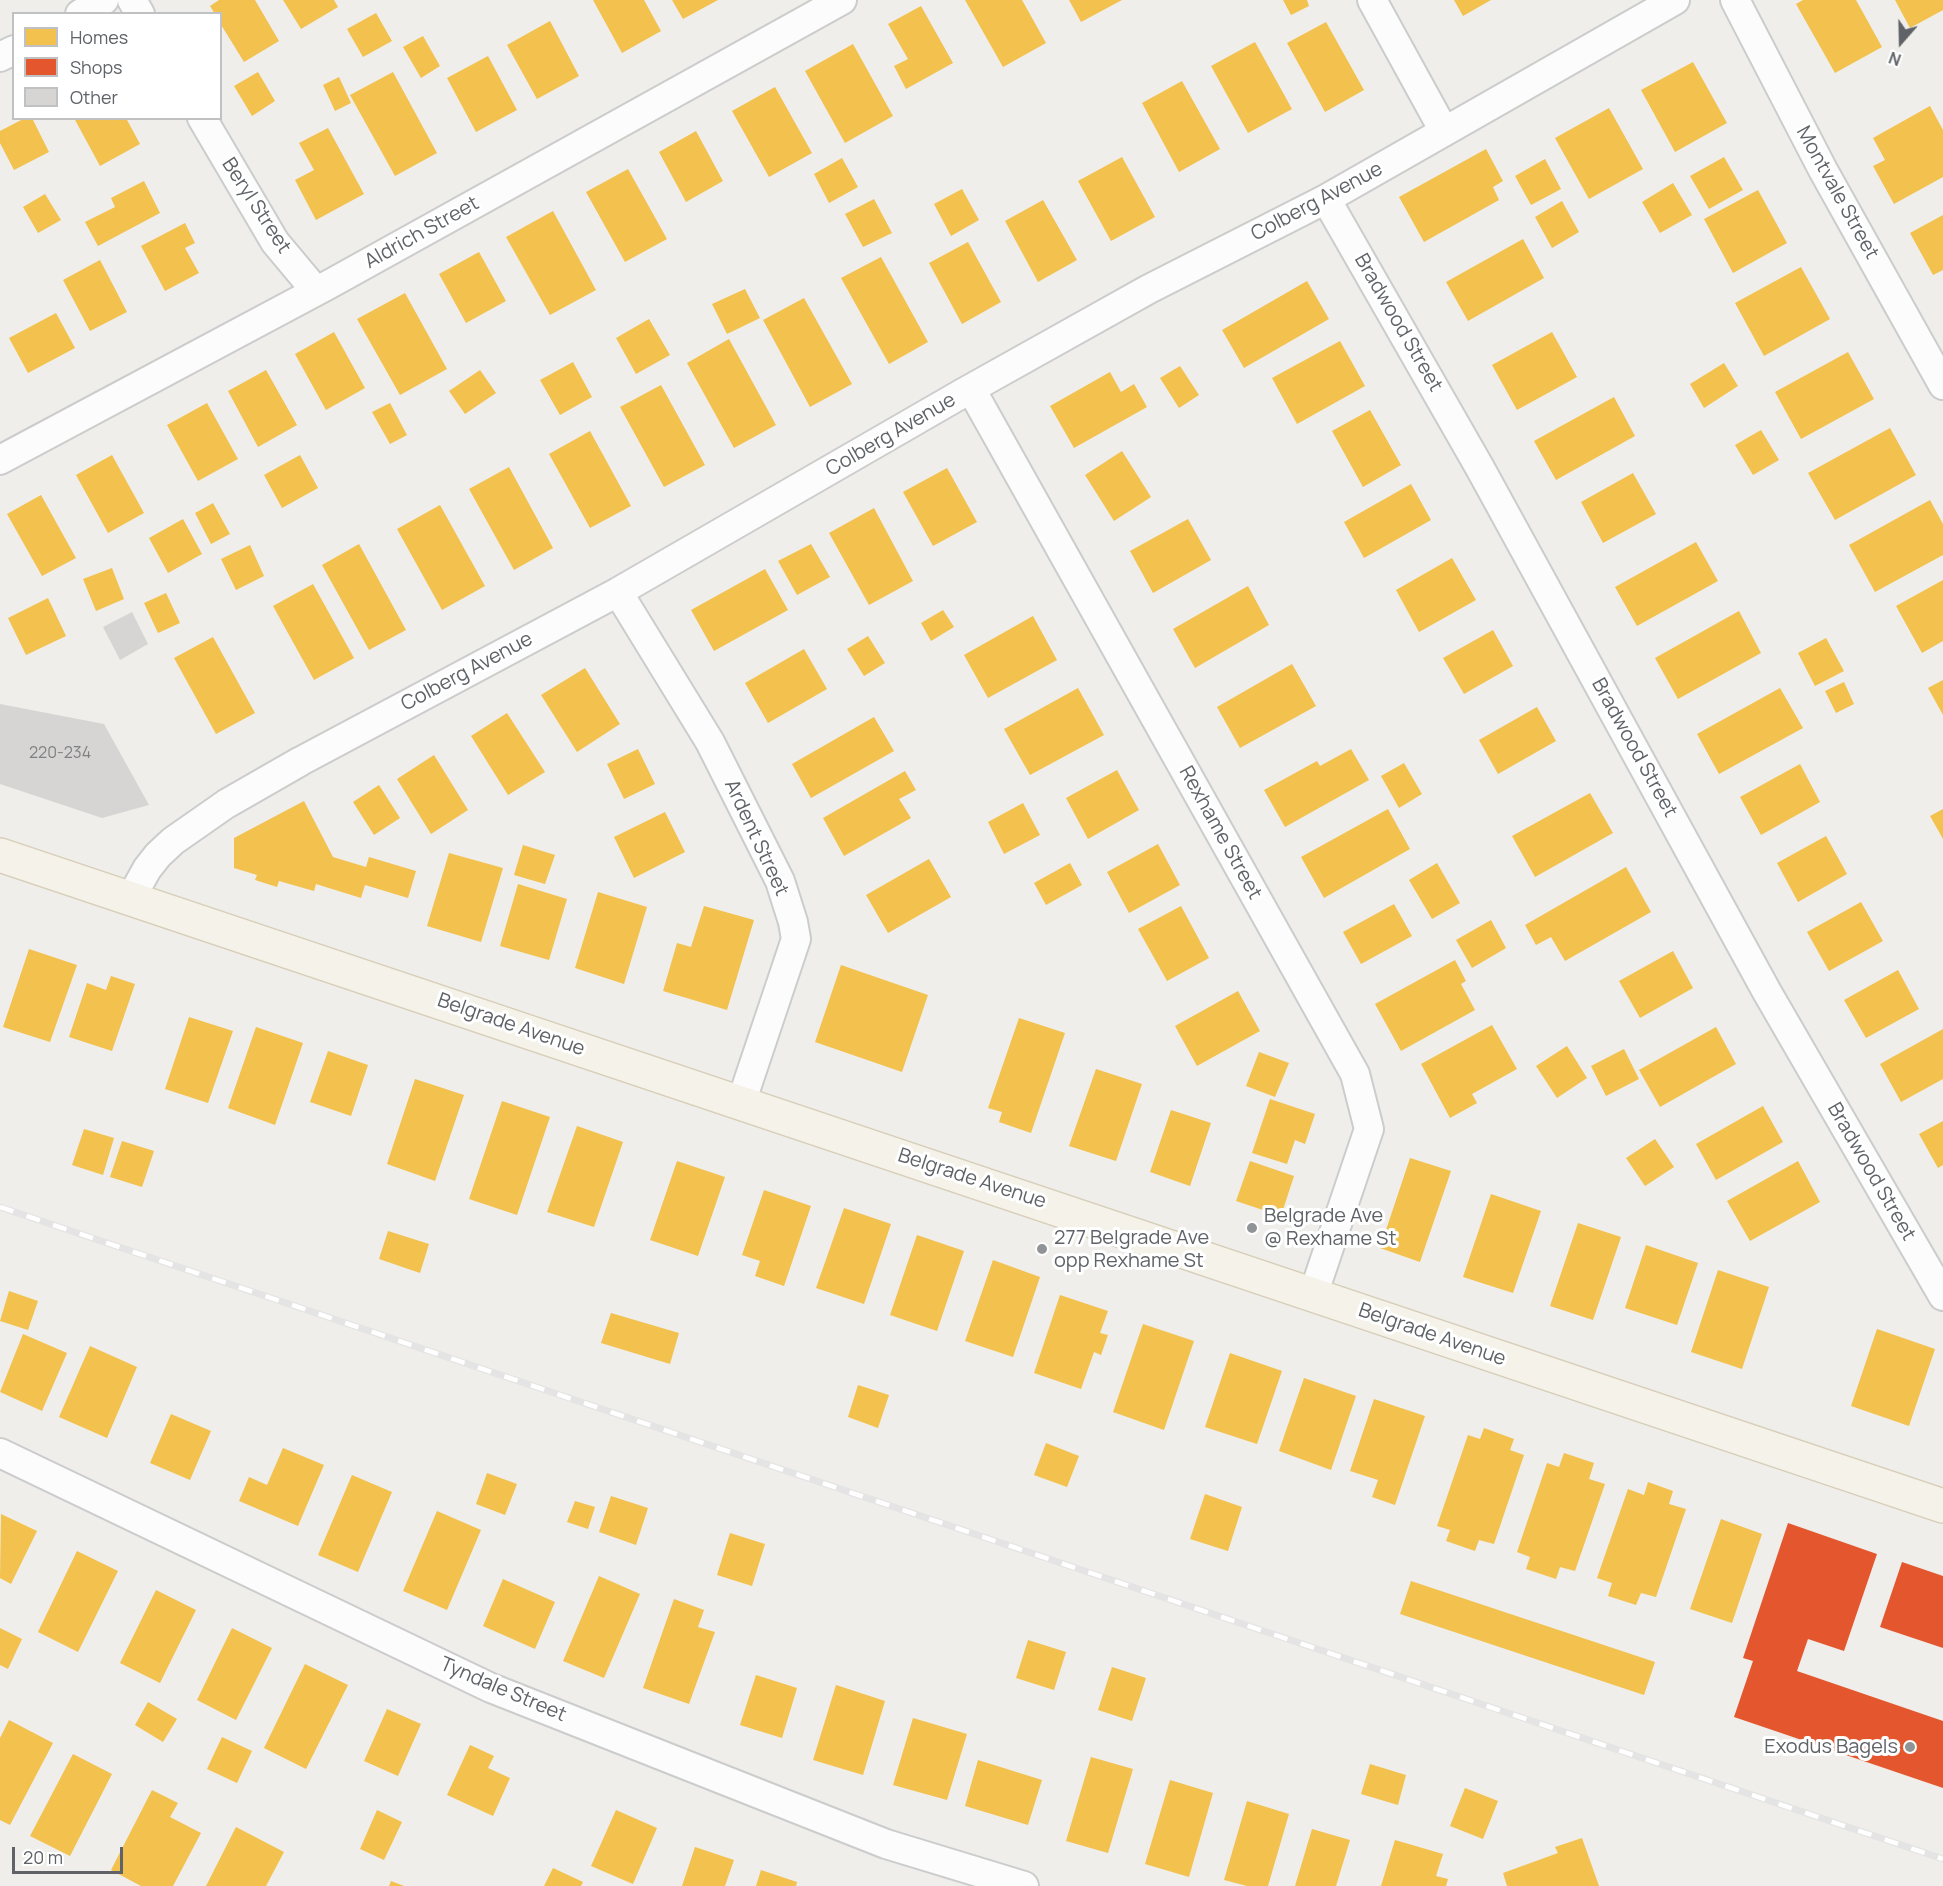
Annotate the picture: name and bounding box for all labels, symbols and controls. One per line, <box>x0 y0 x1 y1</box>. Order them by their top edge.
legend <box>12 12 222 120</box>
north arrow <box>1871 12 1931 72</box>
text: Homes <box>70 25 128 49</box>
text: N <box>1886 47 1904 71</box>
text: Shops <box>70 55 122 79</box>
text: Other <box>70 85 118 109</box>
street label: Montvale Street <box>1791 122 1883 264</box>
street label: Beryl Street <box>216 154 296 258</box>
street label: Colberg Avenue <box>1247 157 1387 247</box>
street label: Aldrich Street <box>361 192 483 274</box>
street label: Bradwood Street <box>1349 250 1447 396</box>
street label: Colberg Avenue <box>822 388 960 482</box>
street label: Colberg Avenue <box>397 627 537 717</box>
street label: Bradwood Street <box>1586 674 1682 822</box>
house number: 220-234 <box>29 744 91 764</box>
street label: Rexhame Street <box>1173 762 1267 904</box>
street label: Ardent Street <box>719 776 793 900</box>
street label: Belgrade Avenue <box>434 989 588 1061</box>
street label: Bradwood Street <box>1822 1099 1920 1245</box>
street label: Belgrade Avenue <box>895 1144 1049 1214</box>
place label: Belgrade Ave @ Rexhame St <box>1264 1204 1396 1251</box>
marker: Belgrade Ave @ Rexhame St <box>1245 1221 1259 1235</box>
place label: 277 Belgrade Ave opp Rexhame St <box>1054 1226 1209 1273</box>
marker: 277 Belgrade Ave opp Rexhame St <box>1035 1242 1049 1256</box>
street label: Belgrade Avenue <box>1355 1299 1509 1371</box>
street label: Tyndale Street <box>436 1653 570 1727</box>
place label: Exodus Bagels <box>1764 1735 1898 1759</box>
marker: Exodus Bagels <box>1903 1740 1917 1754</box>
scale bar <box>15 1835 126 1873</box>
text: 20 m <box>23 1845 63 1869</box>

